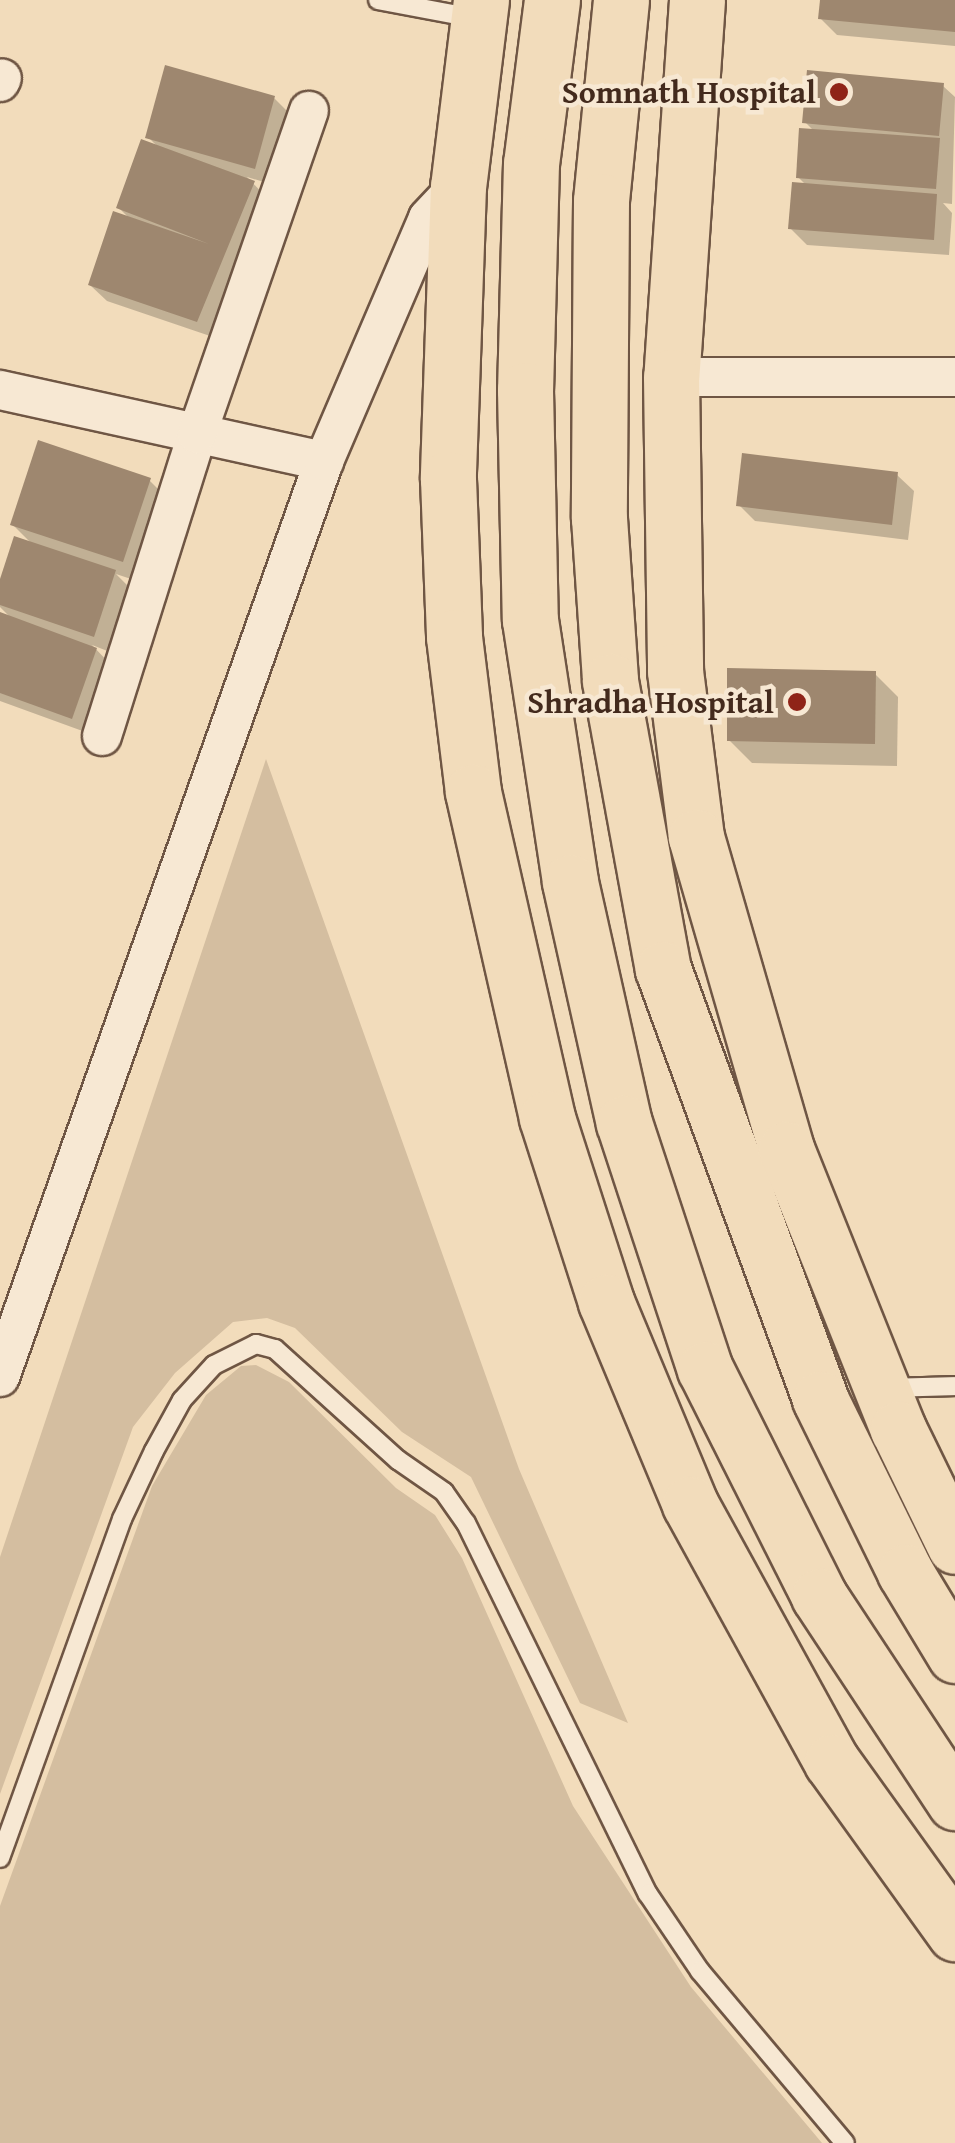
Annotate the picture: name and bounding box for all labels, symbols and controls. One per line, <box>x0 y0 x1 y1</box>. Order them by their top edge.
place label: Somnath Hospital <box>562 73 816 111</box>
marker: Somnath Hospital <box>826 79 852 105</box>
place label: Shradha Hospital <box>527 683 774 721</box>
marker: Shradha Hospital <box>784 689 810 715</box>

